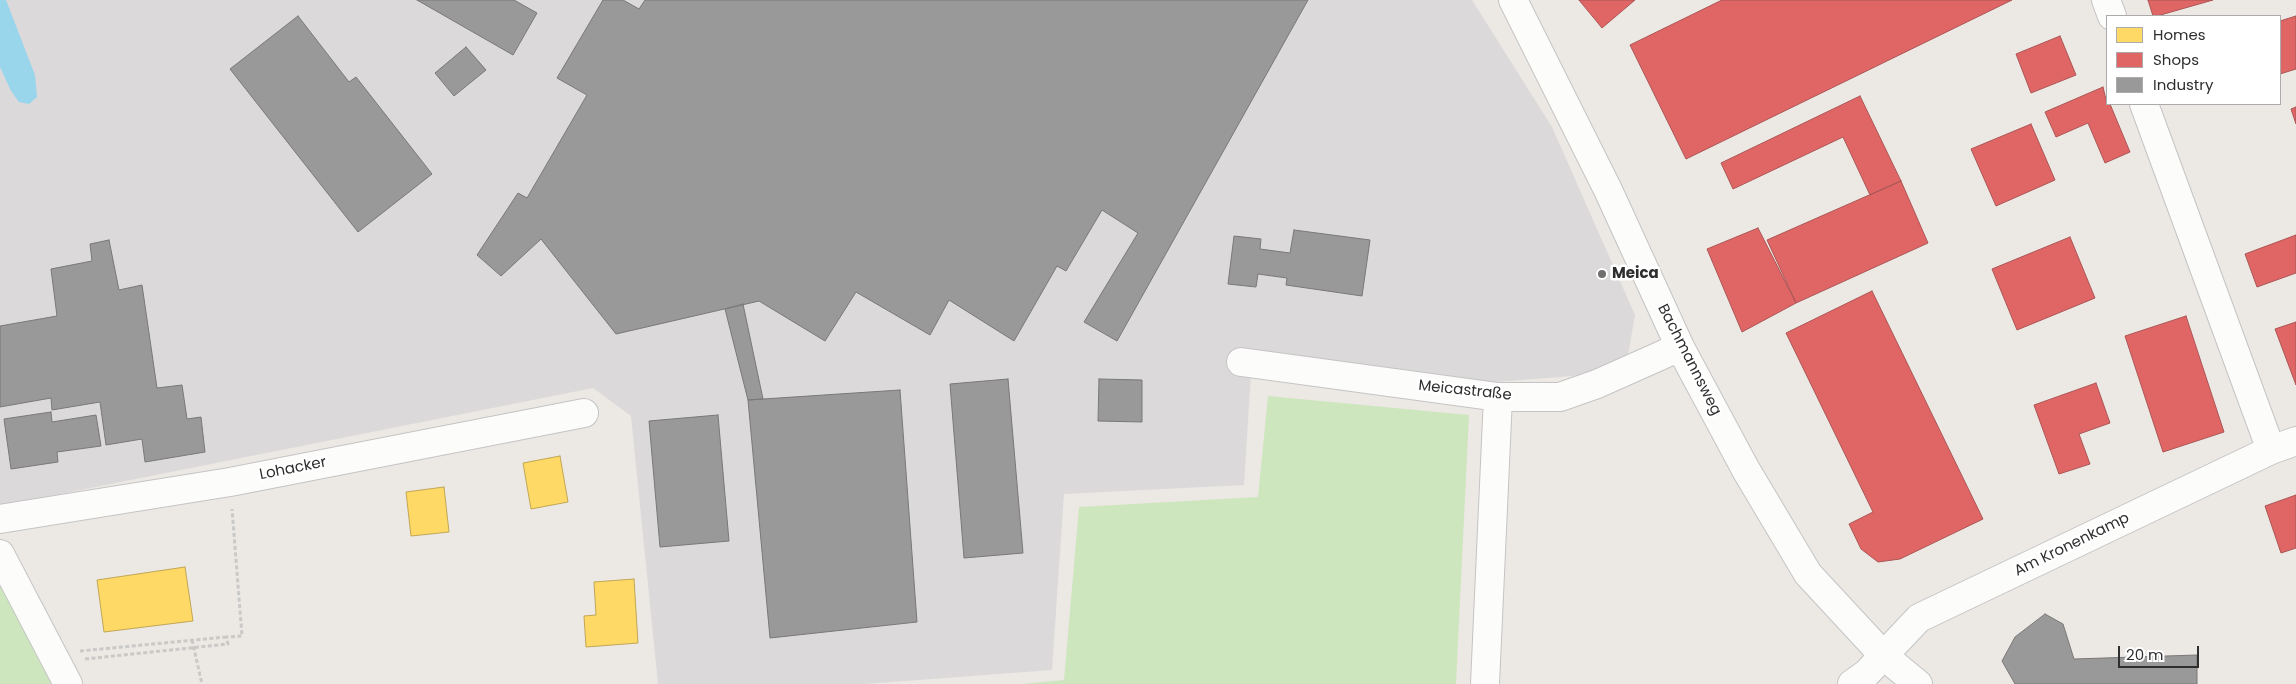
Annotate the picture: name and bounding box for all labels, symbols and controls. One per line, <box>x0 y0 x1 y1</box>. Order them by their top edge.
legend <box>2106 15 2281 105</box>
text: Homes <box>2153 24 2206 45</box>
text: Shops <box>2153 49 2199 70</box>
text: Industry <box>2153 74 2213 95</box>
place label: Meica <box>1612 265 1659 283</box>
marker: Meica <box>1596 268 1608 280</box>
street label: Bachmannsweg <box>1653 301 1725 419</box>
street label: Meicastraße <box>1417 377 1513 405</box>
street label: Lohacker <box>258 454 328 484</box>
street label: Am Kronenkamp <box>2012 509 2132 581</box>
scale bar <box>2121 636 2202 668</box>
text: 20 m <box>2126 644 2164 665</box>

